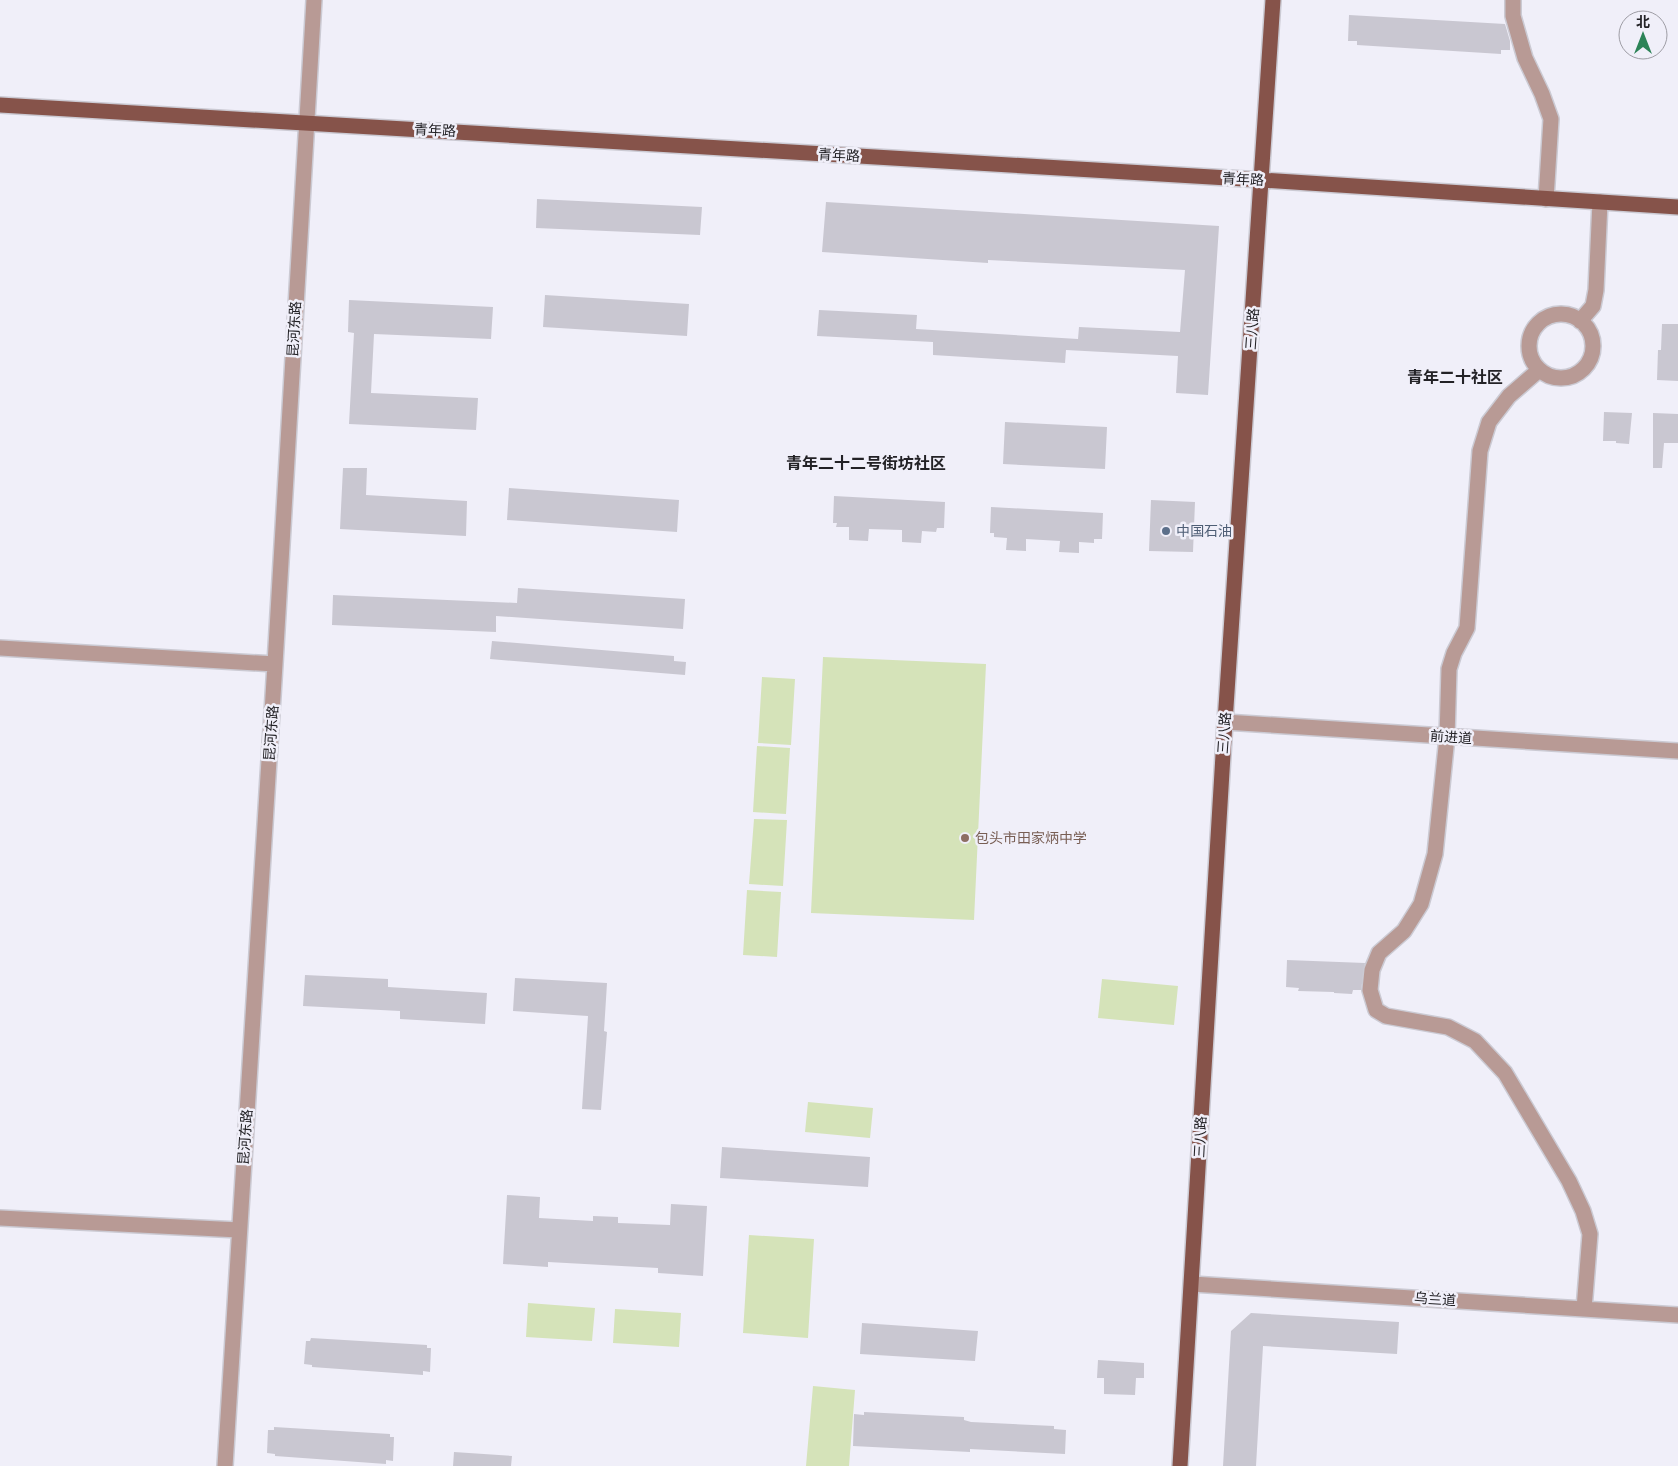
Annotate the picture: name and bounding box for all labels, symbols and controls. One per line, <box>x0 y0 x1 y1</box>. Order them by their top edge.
north arrow <box>1618 10 1668 60</box>
text: 北 <box>1636 12 1650 32</box>
street label: 青年路 <box>414 119 456 141</box>
street label: 青年路 <box>818 144 860 166</box>
street label: 青年路 <box>1222 168 1264 190</box>
street label: 昆河东路 <box>283 301 305 357</box>
street label: 三八路 <box>1241 307 1263 351</box>
district label: 青年二十社区 <box>1407 366 1503 389</box>
district label: 青年二十二号街坊社区 <box>786 452 946 475</box>
place label: 中国石油 <box>1176 521 1232 541</box>
marker: 中国石油 <box>1160 525 1172 537</box>
street label: 昆河东路 <box>259 704 283 762</box>
street label: 三八路 <box>1213 711 1235 755</box>
street label: 前进道 <box>1429 726 1473 748</box>
place label: 包头市田家炳中学 <box>975 828 1087 848</box>
marker: 包头市田家炳中学 <box>959 832 971 844</box>
street label: 昆河东路 <box>233 1108 257 1166</box>
street label: 三八路 <box>1189 1116 1211 1158</box>
street label: 乌兰道 <box>1413 1288 1457 1310</box>

